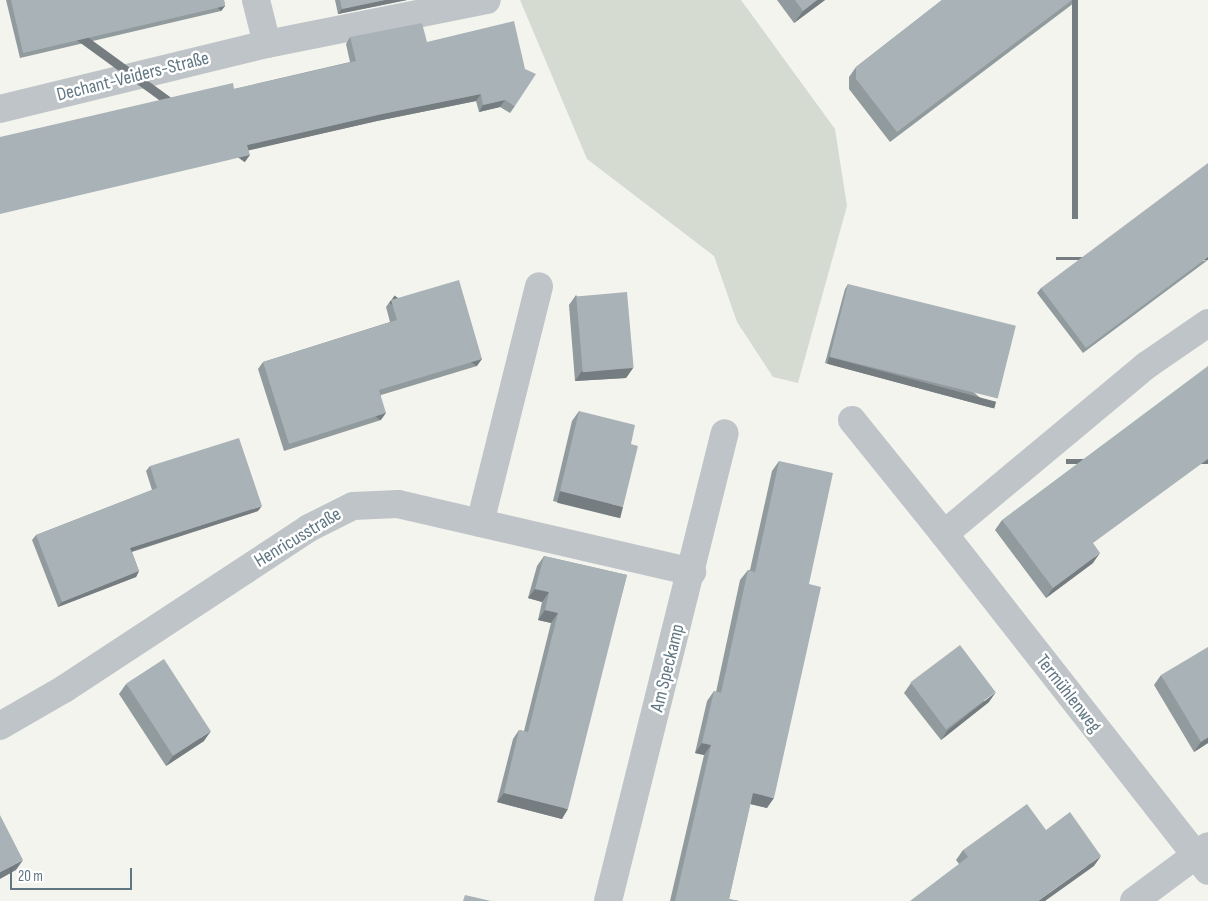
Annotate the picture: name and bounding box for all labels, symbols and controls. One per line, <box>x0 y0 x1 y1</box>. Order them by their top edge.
street label: Dechant-Veiders-Straße <box>55 47 211 107</box>
street label: Henricusstraße <box>250 503 346 573</box>
street label: Am Speckamp <box>646 622 690 714</box>
street label: Termühlenweg <box>1030 650 1106 738</box>
scale bar <box>12 858 135 890</box>
text: 20 m <box>18 867 43 886</box>

